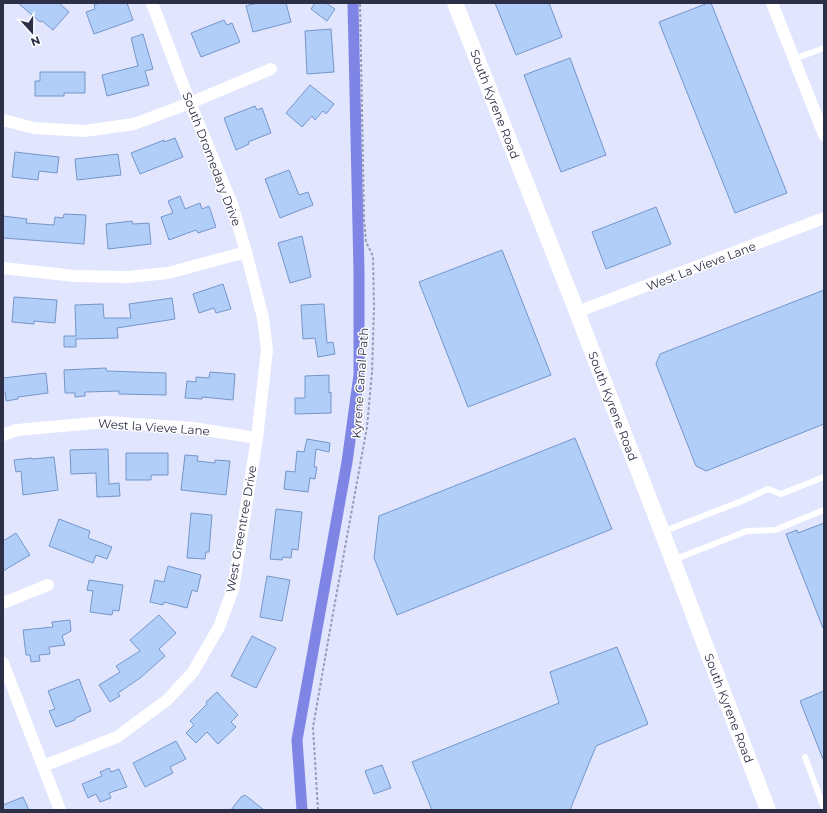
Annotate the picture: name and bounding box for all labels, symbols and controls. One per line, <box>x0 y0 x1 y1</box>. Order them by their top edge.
north arrow <box>12 12 52 52</box>
text: N <box>29 33 42 49</box>
street label: South Kyrene Road <box>467 47 523 161</box>
street label: South Dromedary Drive <box>180 90 244 228</box>
street label: West La Vieve Lane <box>644 238 758 294</box>
street label: Kyrene Canal Path <box>349 327 371 439</box>
street label: South Kyrene Road <box>585 349 641 463</box>
street label: West la Vieve Lane <box>98 416 210 438</box>
street label: West Greentree Drive <box>222 464 260 594</box>
street label: South Kyrene Road <box>701 651 757 765</box>

